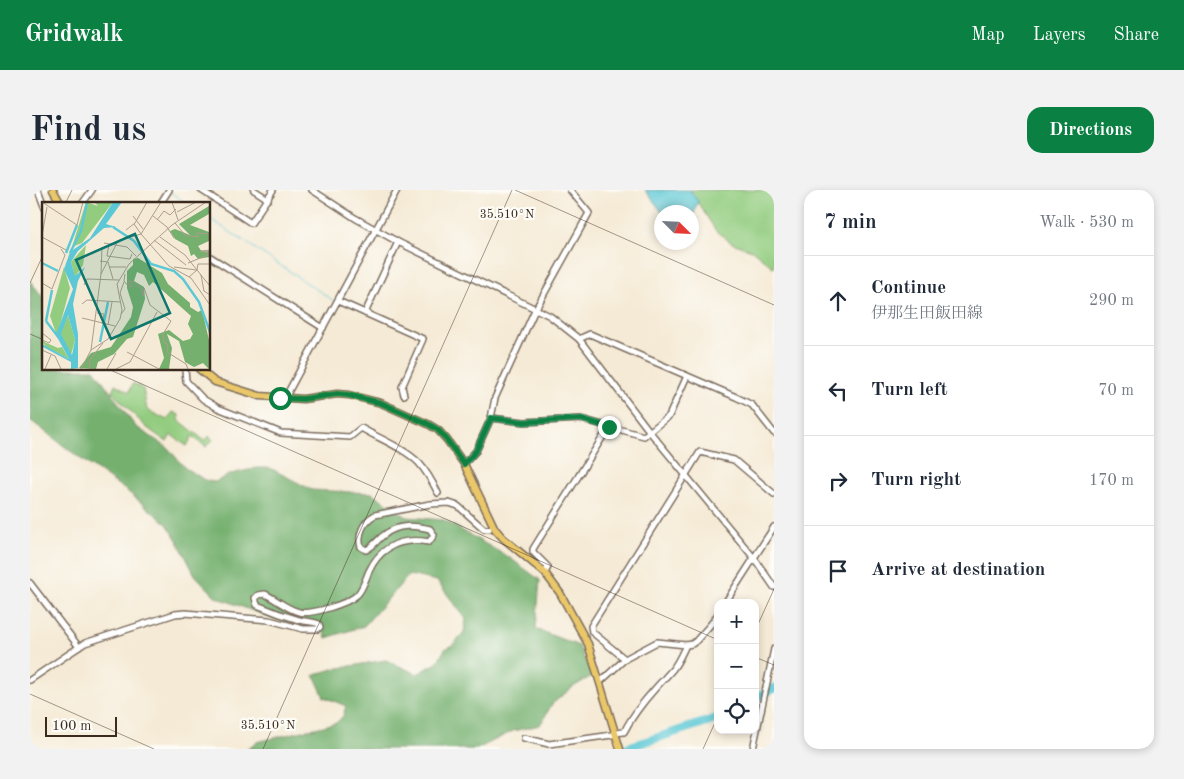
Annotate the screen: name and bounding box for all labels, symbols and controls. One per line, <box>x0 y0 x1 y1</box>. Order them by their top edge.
text: Gridwalk <box>25 23 123 47</box>
text: Map <box>971 26 1005 44</box>
text: Layers <box>1033 26 1085 44</box>
text: Share <box>1113 26 1159 44</box>
button: Directions <box>1027 107 1154 153</box>
text: Find us <box>30 113 146 148</box>
inset map <box>42 202 210 370</box>
north arrow <box>654 205 699 250</box>
text: 35.510°N <box>480 208 534 221</box>
text: 7 min <box>824 212 877 233</box>
text: Walk · 530 m <box>1039 215 1134 231</box>
text: Continue <box>871 279 946 298</box>
icon: ahead <box>824 287 852 315</box>
text: 290 m <box>1089 293 1134 309</box>
text: 伊那生田飯田線 <box>871 306 983 322</box>
icon: left <box>824 377 852 405</box>
text: Turn left <box>871 381 948 400</box>
text: 70 m <box>1098 383 1134 399</box>
route start <box>269 387 292 410</box>
route end <box>598 416 621 439</box>
icon: right <box>824 467 852 495</box>
text: Turn right <box>871 471 961 490</box>
text: 170 m <box>1089 473 1134 489</box>
icon: arrive <box>824 557 852 585</box>
text: Arrive at destination <box>871 561 1045 580</box>
map controls <box>714 599 759 734</box>
button: + <box>714 599 759 644</box>
button: − <box>714 644 759 689</box>
button: locate <box>714 689 759 734</box>
scale bar <box>45 714 118 737</box>
text: 100 m <box>52 719 91 733</box>
text: 35.510°N <box>241 719 295 732</box>

